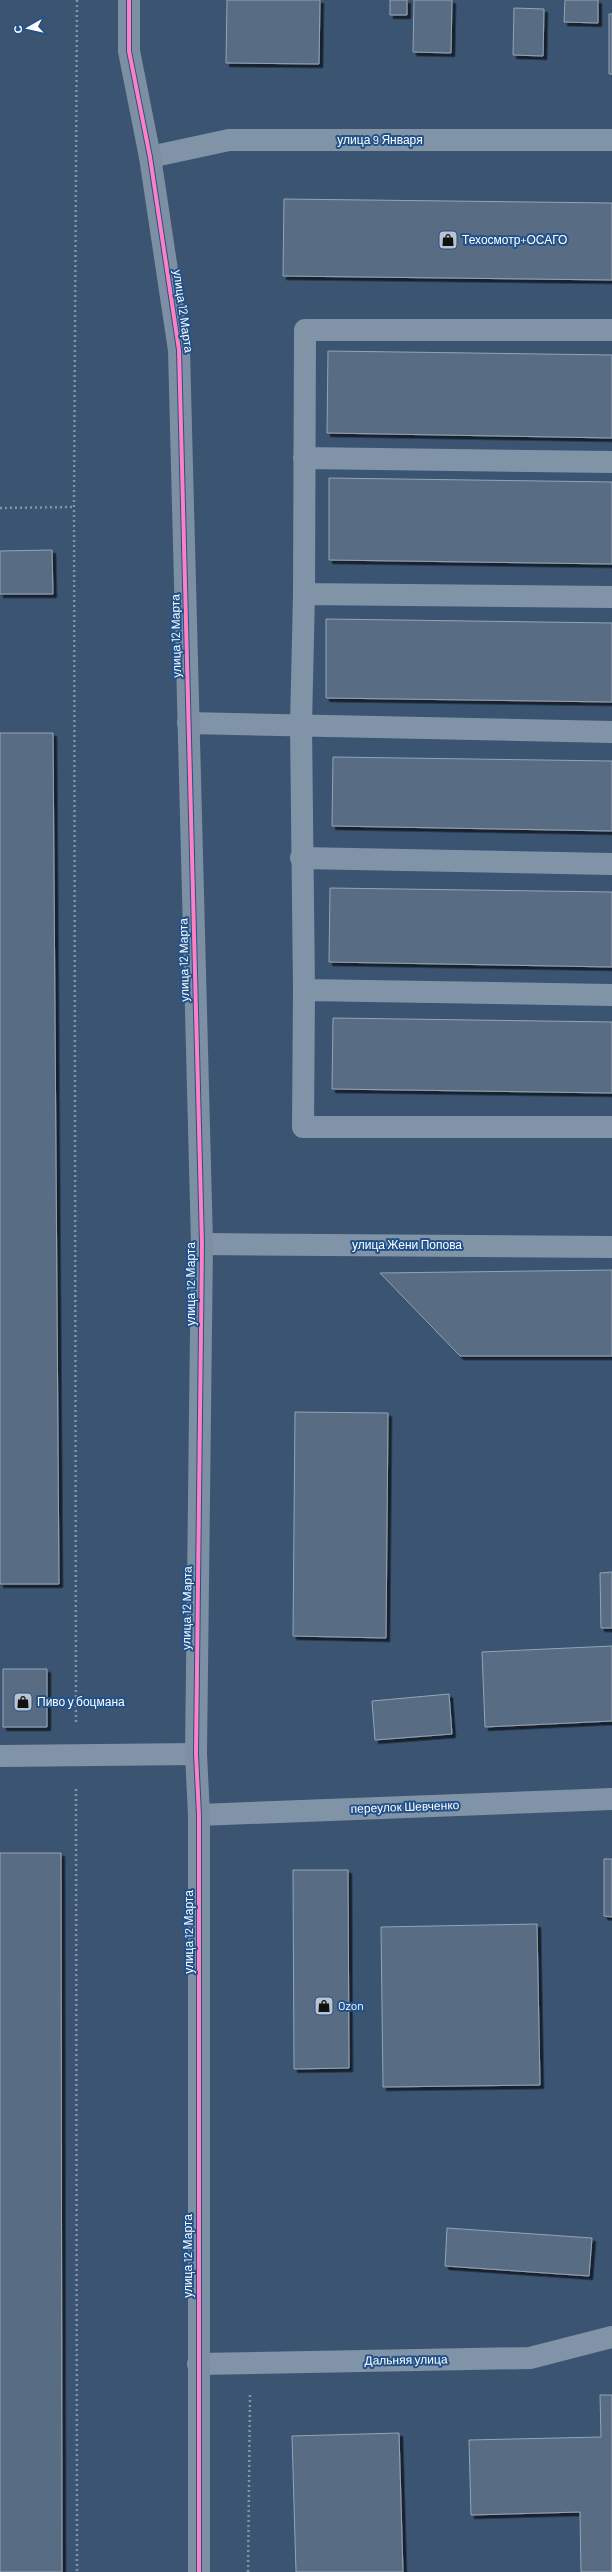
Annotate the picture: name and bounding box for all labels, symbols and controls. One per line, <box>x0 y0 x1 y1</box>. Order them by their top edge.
north arrow <box>8 8 48 48</box>
text: С <box>11 25 25 34</box>
street label: улица 9 Января <box>337 132 423 147</box>
shop icon: Техосмотр+ОСАГО <box>437 229 459 251</box>
place label: Техосмотр+ОСАГО <box>462 232 567 247</box>
street label: улица 12 Марта <box>170 268 197 354</box>
street label: улица 12 Марта <box>167 594 184 678</box>
street label: улица 12 Марта <box>175 918 192 1002</box>
street label: улица Жени Попова <box>352 1237 462 1252</box>
street label: улица 12 Марта <box>183 1242 198 1326</box>
street label: улица 12 Марта <box>178 1566 195 1650</box>
shop icon: Пиво у боцмана <box>12 1691 34 1713</box>
place label: Пиво у боцмана <box>37 1694 125 1709</box>
street label: переулок Шевченко <box>350 1797 460 1816</box>
street label: улица 12 Марта <box>181 1890 196 1974</box>
shop icon: Ozon <box>313 1995 335 2017</box>
place label: Ozon <box>338 1998 364 2012</box>
street label: улица 12 Марта <box>180 2214 195 2298</box>
street label: Дальняя улица <box>364 2351 448 2368</box>

